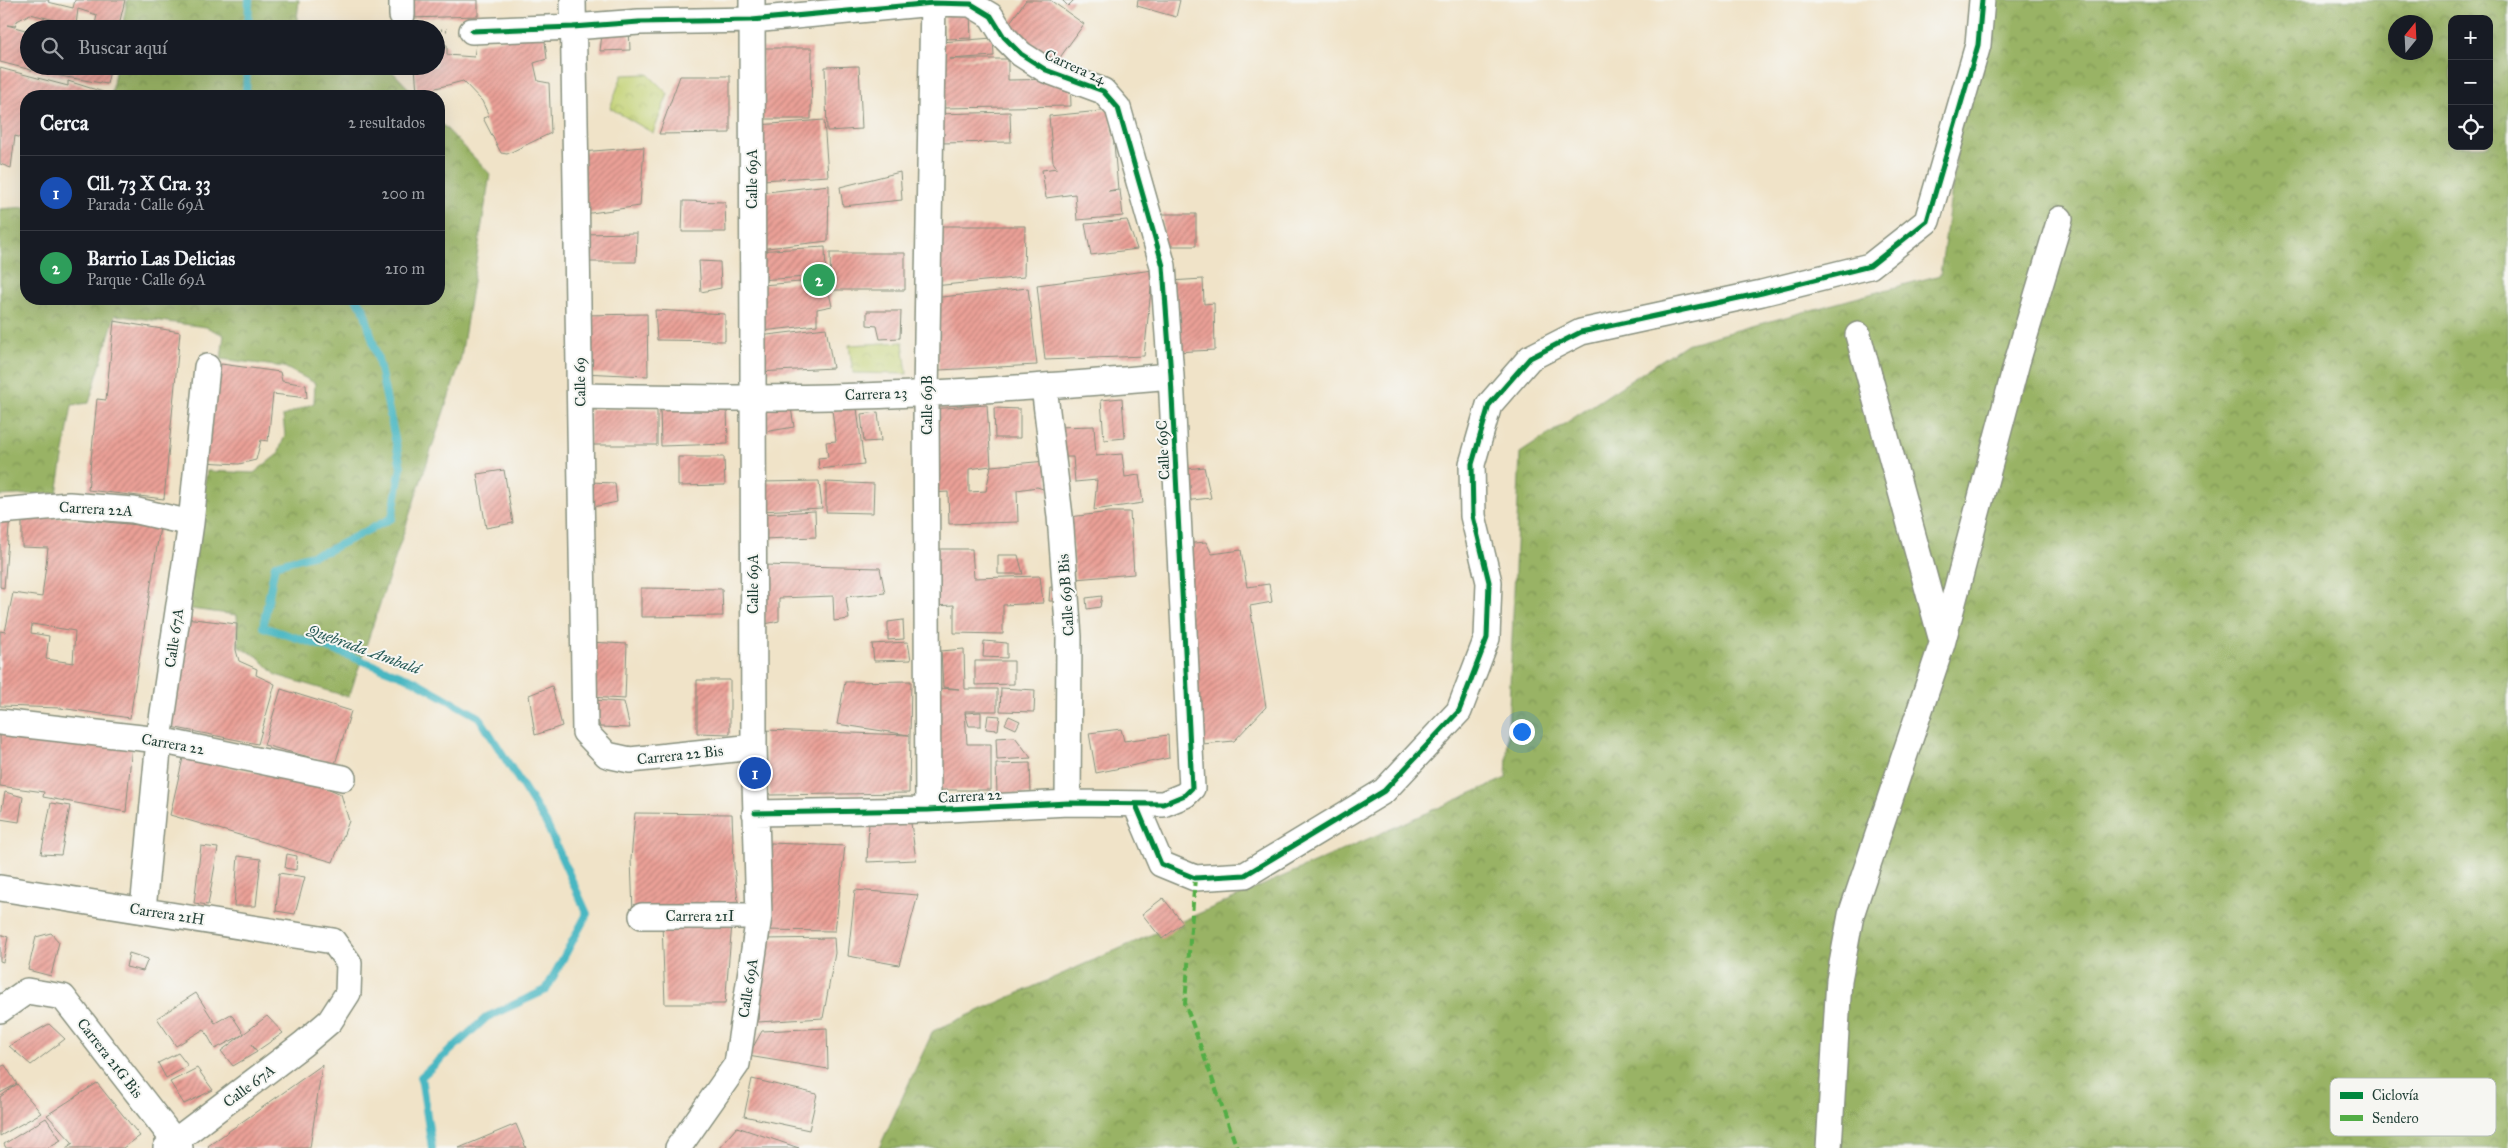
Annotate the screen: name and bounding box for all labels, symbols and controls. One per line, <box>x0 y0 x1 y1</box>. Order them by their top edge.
north arrow <box>2388 15 2433 60</box>
map controls <box>2448 15 2493 150</box>
button: + <box>2448 15 2493 60</box>
search box <box>20 20 445 75</box>
icon: search <box>38 34 66 62</box>
text: Buscar aquí <box>78 36 167 59</box>
street label: Carrera 24 <box>1042 46 1109 89</box>
button: − <box>2448 60 2493 105</box>
button: locate <box>2448 105 2493 150</box>
text: Cerca <box>40 110 89 136</box>
text: 2 resultados <box>348 113 425 132</box>
street label: Calle 69A <box>743 149 761 209</box>
text: Cll. 73 X Cra. 33 <box>87 172 211 195</box>
text: 1 <box>53 184 59 203</box>
text: 200 m <box>382 184 425 203</box>
text: Parada · Calle 69A <box>87 195 205 214</box>
text: Barrio Las Delicias <box>87 247 235 270</box>
text: 2 <box>52 259 60 278</box>
text: 210 m <box>385 259 425 278</box>
pin: 2 <box>803 261 835 299</box>
text: Parque · Calle 69A <box>87 270 206 289</box>
street label: Calle 69 <box>571 357 589 407</box>
street label: Calle 69B <box>918 375 936 435</box>
street label: Carrera 23 <box>844 384 908 404</box>
street label: Calle 69C <box>1152 420 1174 480</box>
street label: Carrera 22A <box>59 498 133 520</box>
street label: Calle 69B Bis <box>1054 553 1078 637</box>
street label: Calle 69A <box>744 554 762 614</box>
street label: Calle 67A <box>161 607 187 669</box>
water label: Quebrada Ambalá <box>304 619 425 679</box>
your location <box>1509 719 1535 745</box>
street label: Carrera 22 <box>140 730 207 759</box>
street label: Carrera 22 Bis <box>636 742 724 768</box>
pin: 1 <box>739 754 771 792</box>
street label: Carrera 22 <box>938 785 1003 807</box>
street label: Carrera 21H <box>128 899 206 929</box>
street label: Carrera 21I <box>666 907 734 925</box>
street label: Calle 69A <box>734 957 762 1019</box>
street label: Carrera 21G Bis <box>73 1015 147 1101</box>
street label: Calle 67A <box>220 1061 278 1111</box>
legend <box>2330 1078 2496 1136</box>
text: Ciclovía <box>2372 1087 2419 1104</box>
text: Sendero <box>2372 1110 2419 1127</box>

